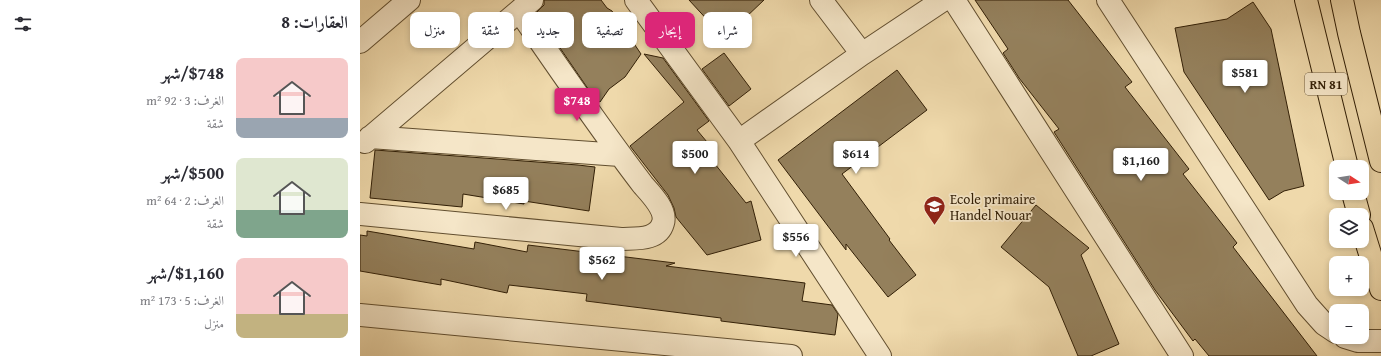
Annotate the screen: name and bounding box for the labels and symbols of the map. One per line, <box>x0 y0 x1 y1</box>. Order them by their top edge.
pin: $581 <box>1221 60 1269 94</box>
road number: RN 81 <box>1305 73 1347 95</box>
pin: $748 <box>553 88 601 122</box>
pin: $500 <box>671 141 719 175</box>
pin: $614 <box>832 141 880 175</box>
pin: $1,160 <box>1108 148 1174 182</box>
north arrow <box>1329 160 1369 200</box>
pin: $685 <box>482 177 530 211</box>
place label: Ecole primaire Handel Nouar <box>950 189 1036 225</box>
school or university icon: Ecole primaire Handel Nouar <box>922 194 948 227</box>
pin: $556 <box>772 224 820 258</box>
pin: $562 <box>578 247 626 281</box>

